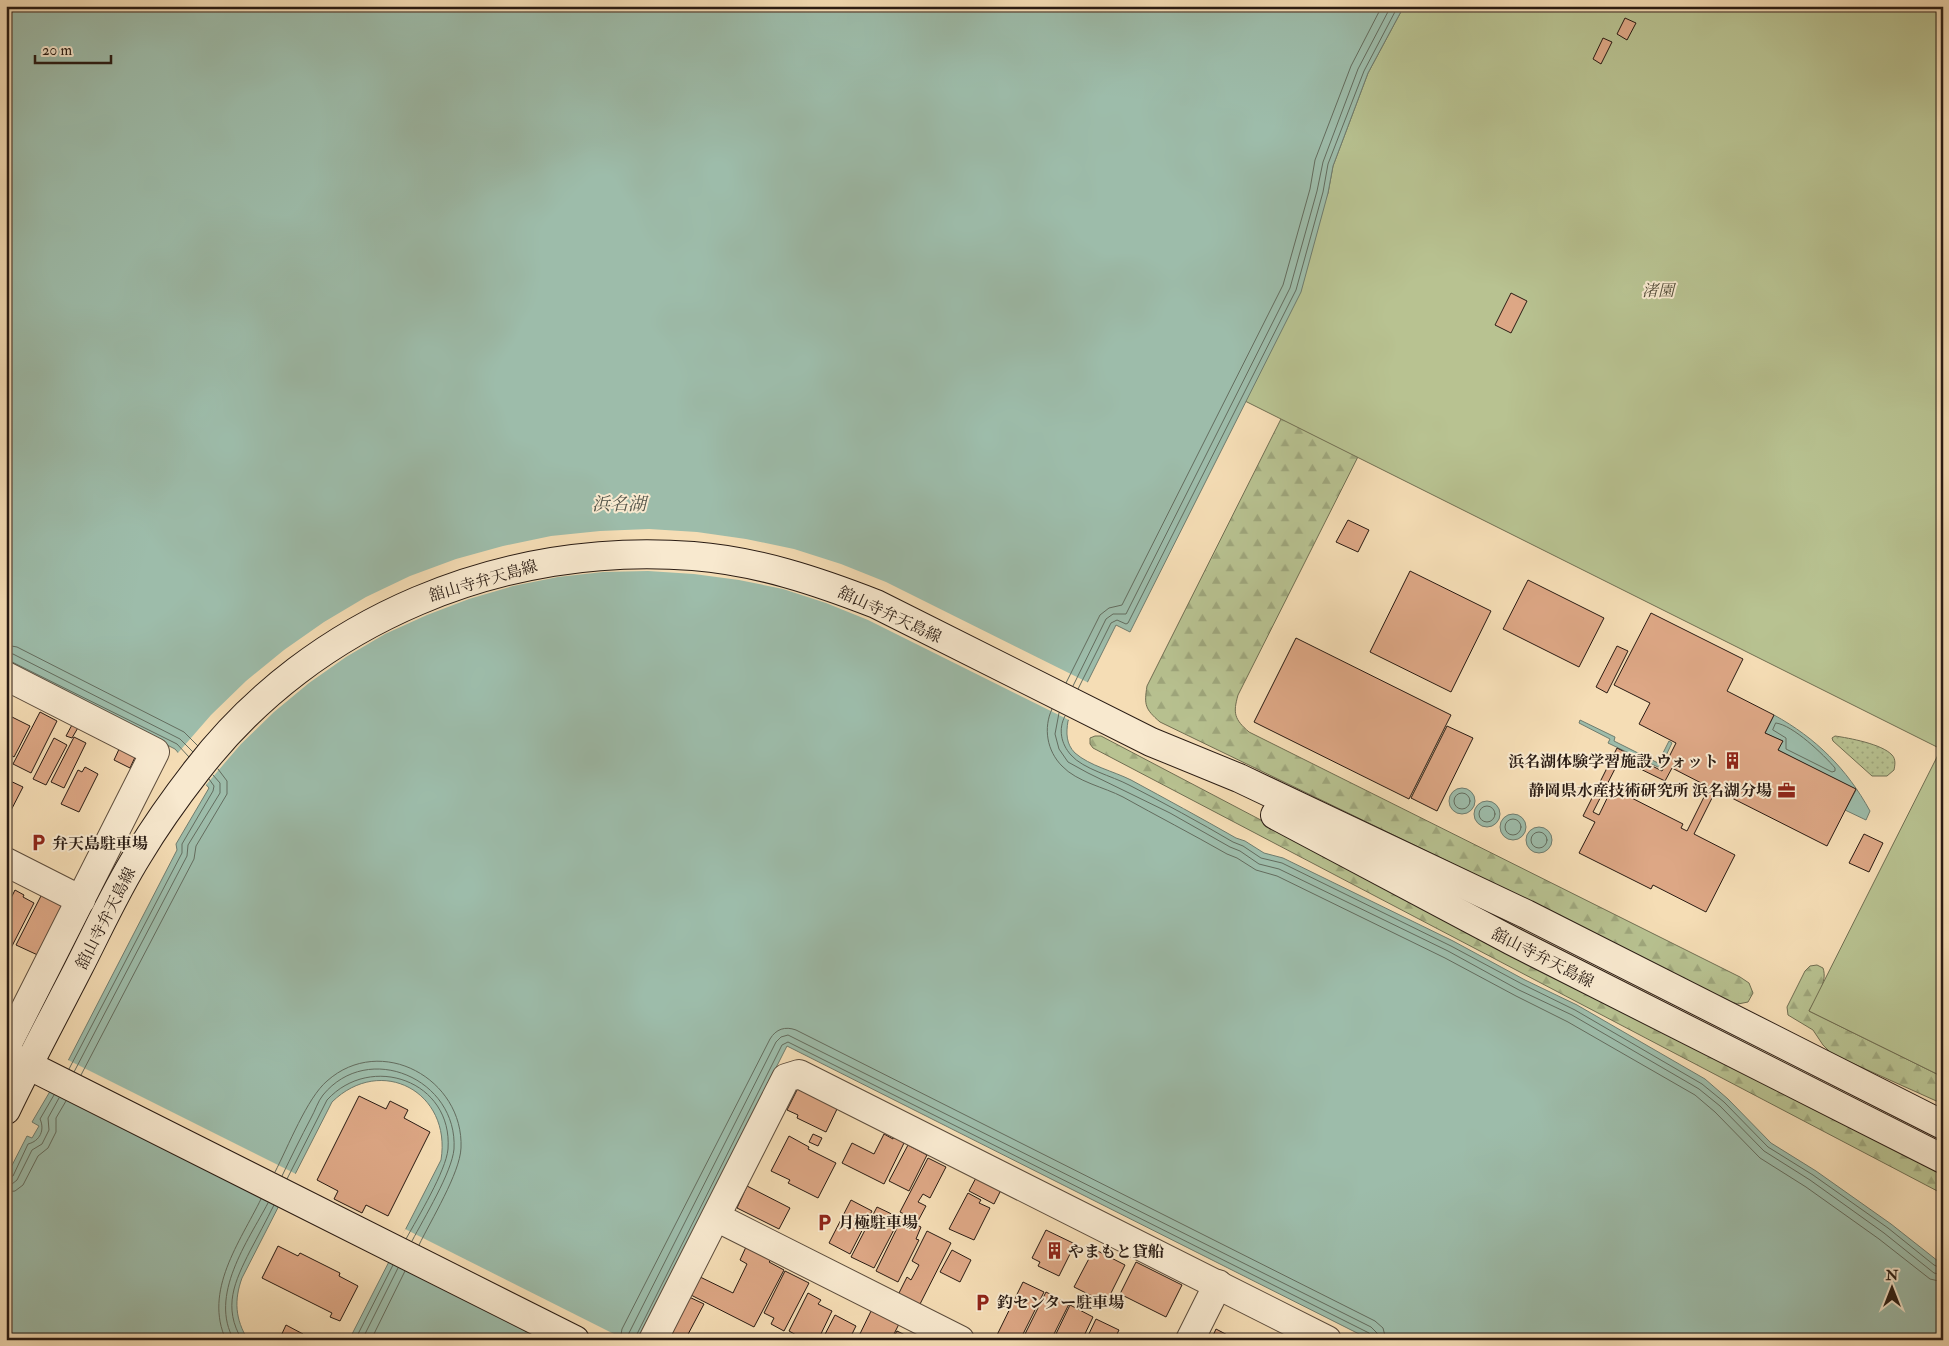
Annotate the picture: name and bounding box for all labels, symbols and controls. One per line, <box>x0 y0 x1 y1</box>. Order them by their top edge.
scale bar <box>35 32 111 64</box>
text: 20 m <box>42 41 72 60</box>
park label: 渚園 <box>1642 281 1677 301</box>
water label: 浜名湖 <box>592 493 649 516</box>
street label: 舘山寺弁天島線 <box>427 556 540 606</box>
street label: 舘山寺弁天島線 <box>835 582 945 648</box>
building icon: 浜名湖体験学習施設 ウォット <box>1723 751 1743 771</box>
place label: 浜名湖体験学習施設 ウォット <box>1508 752 1719 772</box>
office icon: 静岡県水産技術研究所 浜名湖分場 <box>1776 780 1796 800</box>
place label: 静岡県水産技術研究所 浜名湖分場 <box>1529 781 1772 801</box>
parking icon: 弁天島駐車場 <box>28 833 48 853</box>
place label: 弁天島駐車場 <box>52 834 148 854</box>
street label: 舘山寺弁天島線 <box>72 864 140 973</box>
street label: 舘山寺弁天島線 <box>1488 924 1597 992</box>
parking icon: 月極駐車場 <box>814 1212 834 1232</box>
place label: 月極駐車場 <box>838 1213 918 1233</box>
building icon: やまもと貸船 <box>1044 1241 1064 1261</box>
place label: やまもと貸船 <box>1068 1242 1165 1262</box>
north arrow <box>1866 1264 1916 1314</box>
text: N <box>1885 1267 1899 1284</box>
parking icon: 釣センター駐車場 <box>973 1292 993 1312</box>
place label: 釣センター駐車場 <box>997 1293 1124 1313</box>

